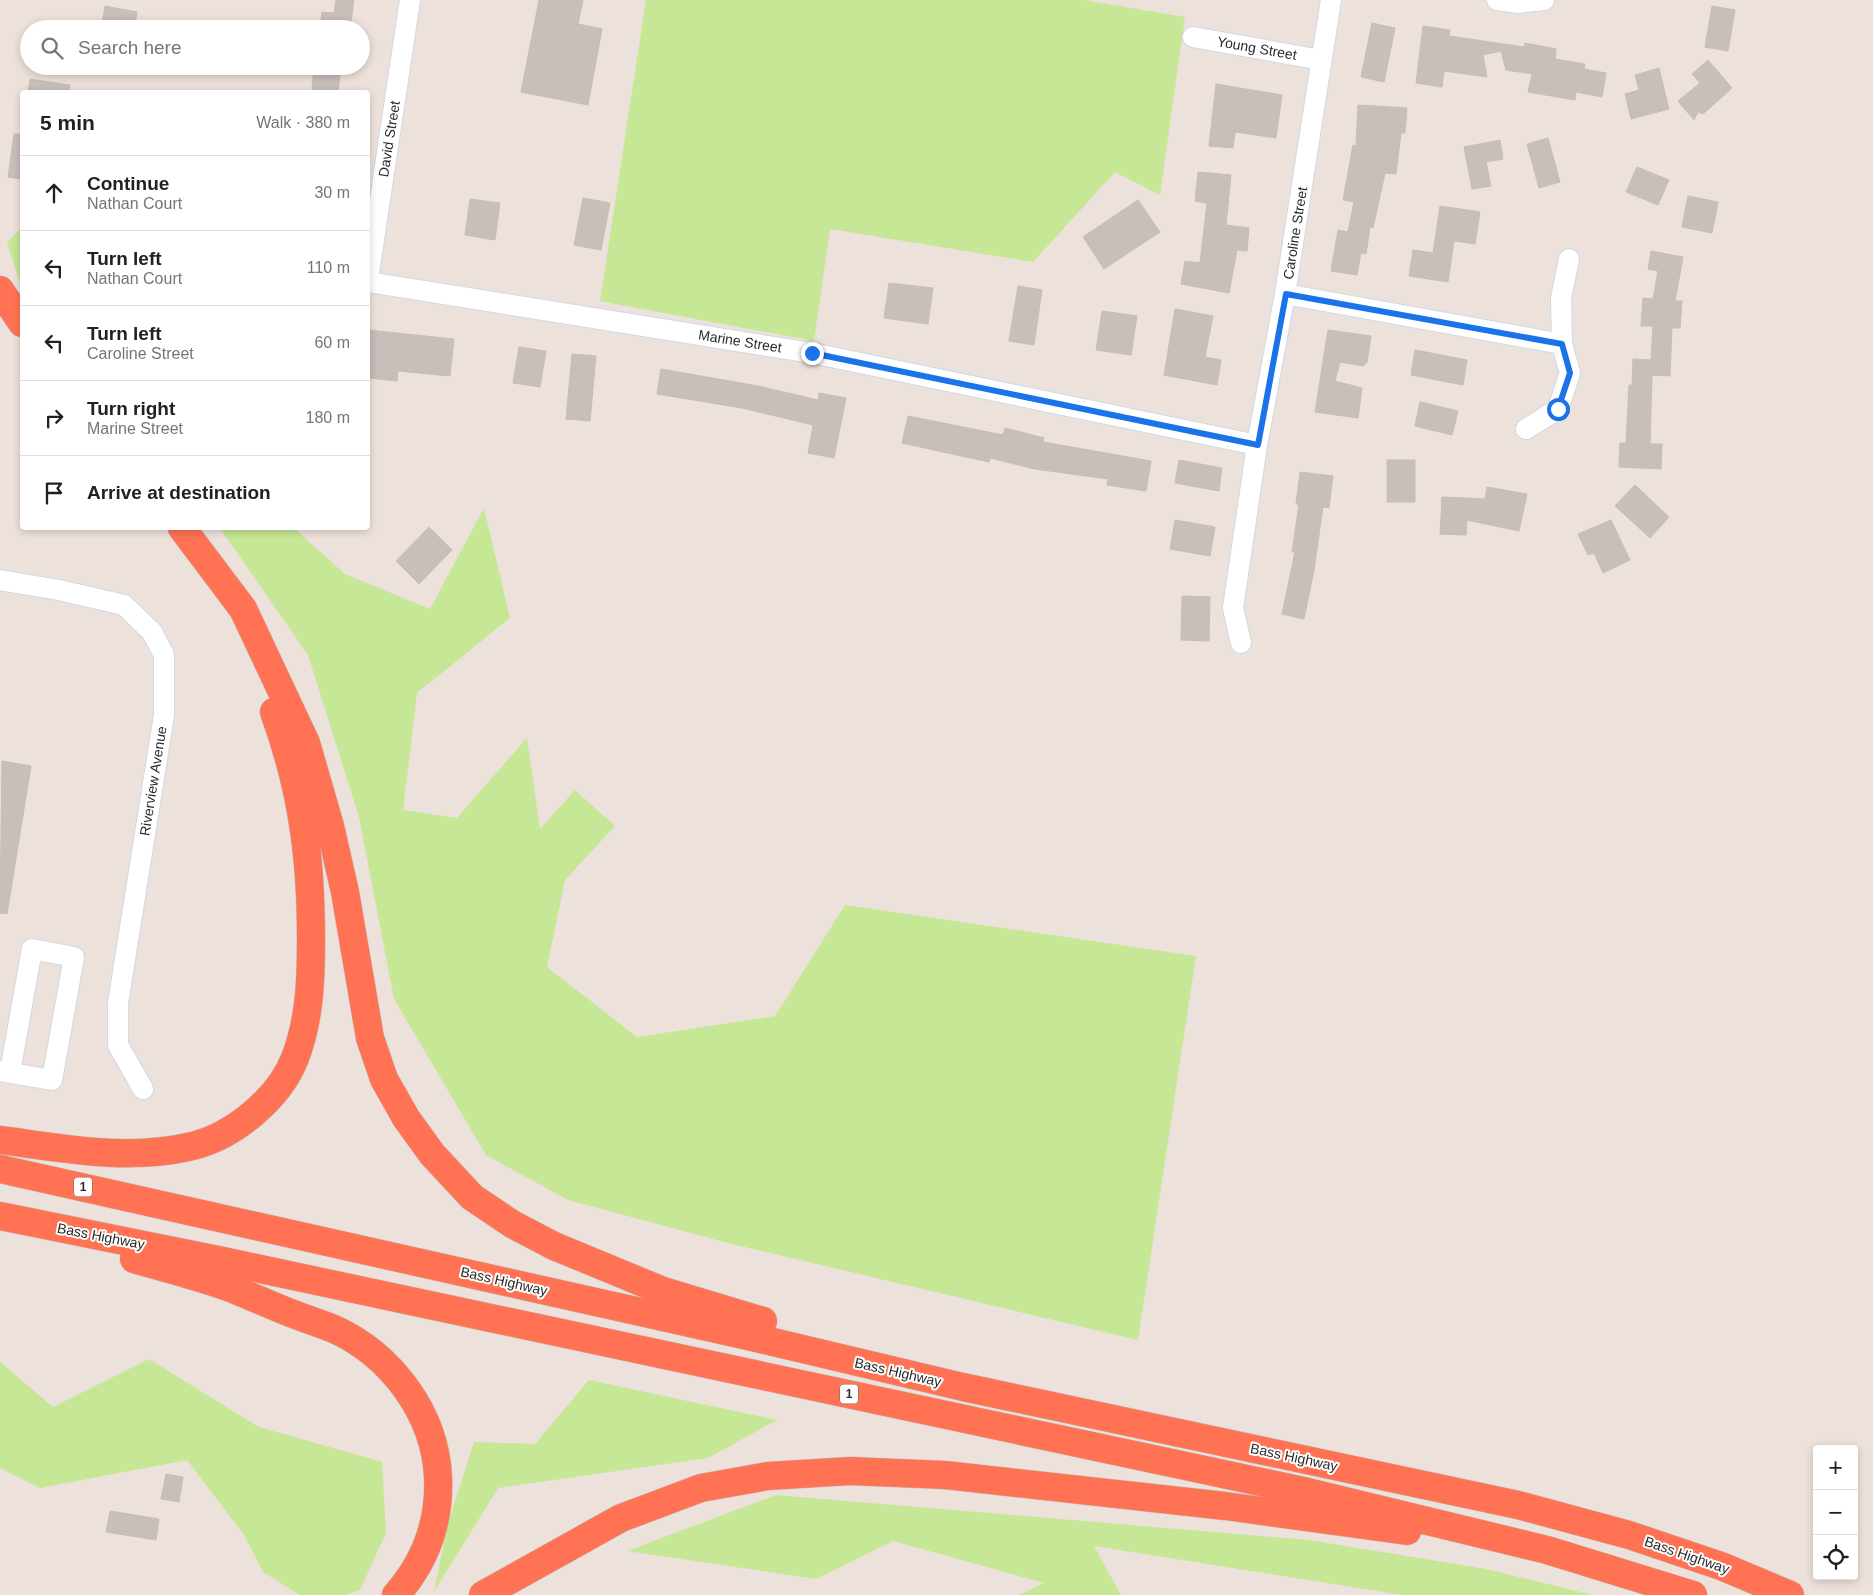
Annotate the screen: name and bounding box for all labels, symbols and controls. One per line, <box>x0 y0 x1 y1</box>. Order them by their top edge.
search box <box>20 20 370 75</box>
street label: Young Street <box>1216 33 1298 63</box>
icon: search <box>38 34 66 62</box>
text: Search here <box>78 37 182 58</box>
street label: David Street <box>375 100 403 178</box>
text: 5 min <box>40 111 95 134</box>
text: Walk · 380 m <box>256 114 350 131</box>
text: Continue <box>87 173 169 194</box>
icon: ahead <box>40 179 68 207</box>
text: 30 m <box>314 184 350 201</box>
street label: Caroline Street <box>1280 186 1310 280</box>
text: Nathan Court <box>87 195 182 212</box>
text: Turn left <box>87 248 162 269</box>
icon: left <box>40 254 68 282</box>
text: 110 m <box>307 259 350 276</box>
text: Nathan Court <box>87 270 182 287</box>
text: Turn left <box>87 323 162 344</box>
street label: Marine Street <box>697 327 783 355</box>
icon: left <box>40 329 68 357</box>
text: 60 m <box>314 334 350 351</box>
route end <box>801 342 824 365</box>
text: Caroline Street <box>87 345 194 362</box>
text: Turn right <box>87 398 175 419</box>
route start <box>1547 398 1570 421</box>
icon: right <box>40 404 68 432</box>
text: 180 m <box>306 409 350 426</box>
text: Marine Street <box>87 420 183 437</box>
icon: arrive <box>40 479 68 507</box>
text: Arrive at destination <box>87 482 271 503</box>
street label: Riverview Avenue <box>136 725 170 837</box>
road number: 1 <box>74 1178 92 1196</box>
street label: Bass Highway <box>56 1220 146 1252</box>
street label: Bass Highway <box>459 1263 549 1299</box>
street label: Bass Highway <box>853 1354 943 1390</box>
road number: 1 <box>840 1385 858 1404</box>
street label: Bass Highway <box>1249 1440 1339 1474</box>
map controls <box>1813 1445 1858 1580</box>
button: + <box>1813 1445 1858 1490</box>
button: − <box>1813 1490 1858 1535</box>
street label: Bass Highway <box>1642 1533 1732 1577</box>
button: locate <box>1813 1535 1858 1580</box>

